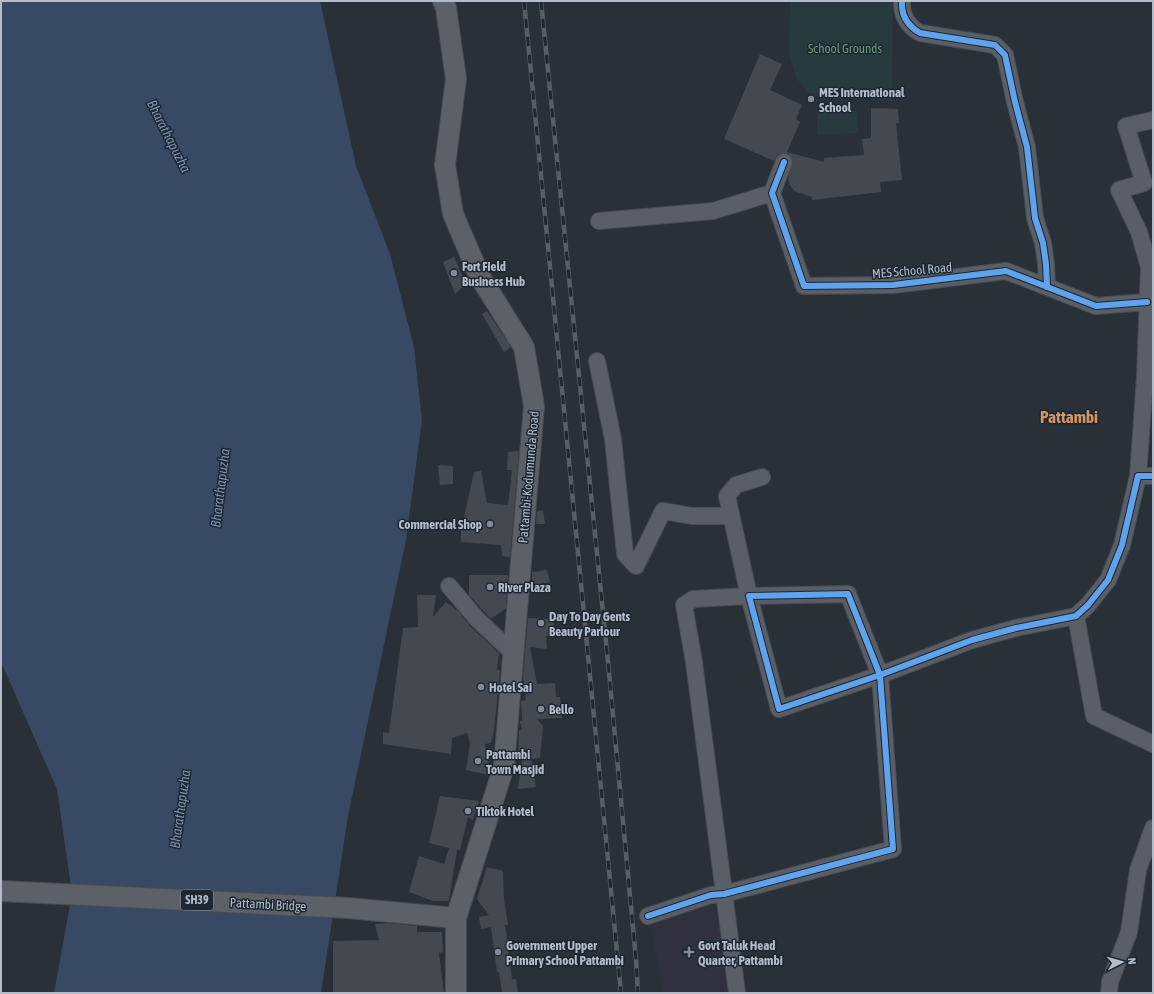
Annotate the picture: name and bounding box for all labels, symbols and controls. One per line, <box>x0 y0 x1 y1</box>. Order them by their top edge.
park label: School Grounds <box>808 41 883 56</box>
place label: MES International School <box>819 85 905 115</box>
marker: MES International School <box>806 94 816 104</box>
water label: Bharathapuzha <box>144 97 194 175</box>
place label: Fort Field Business Hub <box>462 259 525 289</box>
street label: MES School Road <box>871 260 953 281</box>
marker: Fort Field Business Hub <box>449 268 459 278</box>
district label: Pattambi <box>1040 407 1098 427</box>
street label: Pattambi-Kodumunda Road <box>515 410 542 544</box>
water label: Bharathapuzha <box>207 447 233 528</box>
place label: Commercial Shop <box>398 517 482 532</box>
marker: Commercial Shop <box>485 519 495 529</box>
place label: River Plaza <box>498 580 551 595</box>
marker: River Plaza <box>485 582 495 592</box>
place label: Day To Day Gents Beauty Parlour <box>549 609 631 639</box>
marker: Day To Day Gents Beauty Parlour <box>536 618 546 628</box>
place label: Hotel Sai <box>489 680 532 695</box>
marker: Hotel Sai <box>476 682 486 692</box>
place label: Bello <box>549 702 574 717</box>
marker: Bello <box>536 704 546 714</box>
place label: Pattambi Town Masjid <box>486 747 544 777</box>
marker: Pattambi Town Masjid <box>473 756 483 766</box>
water label: Bharathapuzha <box>167 768 194 849</box>
place label: Tiktok Hotel <box>476 804 535 819</box>
marker: Tiktok Hotel <box>463 806 473 816</box>
road number: SH39 <box>181 890 213 910</box>
street label: Pattambi Bridge <box>229 895 307 914</box>
place label: Government Upper Primary School Pattambi <box>506 938 624 968</box>
place label: Govt Taluk Head Quarter, Pattambi <box>698 938 783 968</box>
north arrow <box>1102 942 1142 982</box>
marker: Govt Taluk Head Quarter, Pattambi <box>683 946 695 958</box>
marker: Government Upper Primary School Pattambi <box>493 947 503 957</box>
text: N <box>1126 957 1138 965</box>

